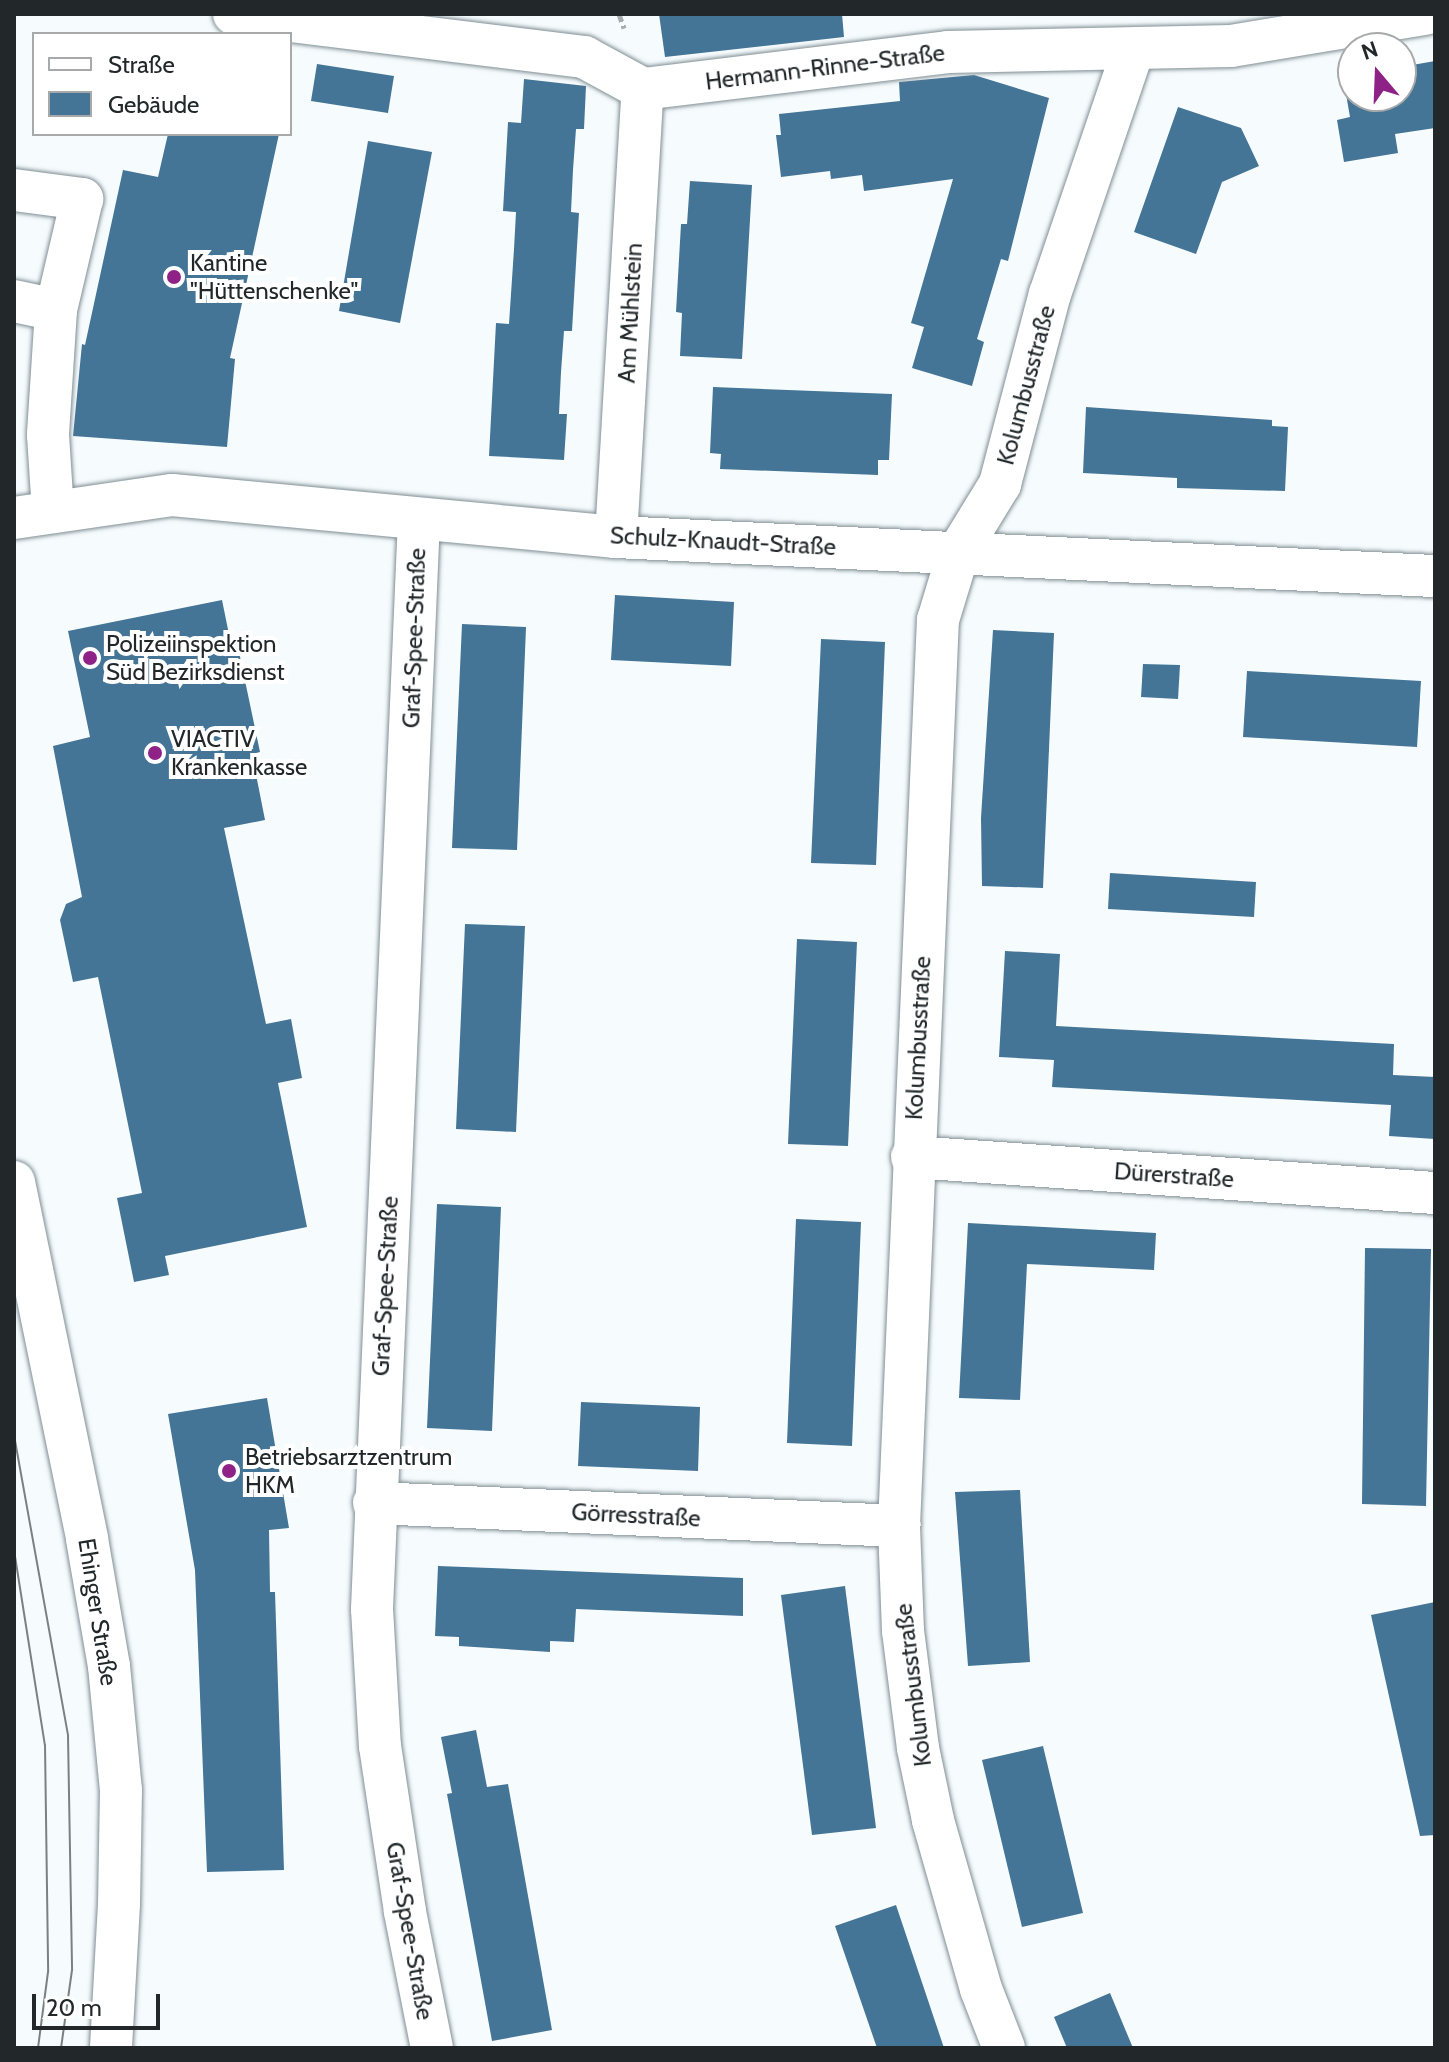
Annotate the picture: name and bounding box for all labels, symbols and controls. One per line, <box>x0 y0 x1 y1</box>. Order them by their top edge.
legend <box>32 32 292 136</box>
north arrow <box>1337 32 1417 112</box>
text: N <box>1358 35 1381 66</box>
street label: Hermann-Rinne-Straße <box>704 38 946 96</box>
text: Straße <box>108 50 175 79</box>
text: Gebäude <box>108 90 199 119</box>
street label: Am Mühlstein <box>612 242 648 384</box>
place label: Kantine "Hüttenschenke" <box>190 249 358 305</box>
marker: Kantine "Hüttenschenke" <box>165 268 183 286</box>
street label: Kolumbusstraße <box>991 302 1061 468</box>
street label: Schulz-Knaudt-Straße <box>609 521 837 561</box>
street label: Graf-Spee-Straße <box>396 547 432 729</box>
place label: Polizeiinspektion Süd Bezirksdienst <box>106 630 285 686</box>
marker: Polizeiinspektion Süd Bezirksdienst <box>81 649 99 667</box>
place label: VIACTIV Krankenkasse <box>171 725 307 781</box>
marker: VIACTIV Krankenkasse <box>146 744 164 762</box>
street label: Kolumbusstraße <box>899 955 937 1121</box>
street label: Dürerstraße <box>1113 1156 1235 1194</box>
street label: Graf-Spee-Straße <box>366 1195 404 1377</box>
place label: Betriebsarztzentrum HKM <box>245 1443 452 1499</box>
marker: Betriebsarztzentrum HKM <box>220 1462 238 1480</box>
street label: Görresstraße <box>571 1497 701 1533</box>
street label: Ehinger Straße <box>72 1536 124 1688</box>
street label: Kolumbusstraße <box>889 1602 937 1768</box>
street label: Graf-Spee-Straße <box>380 1840 440 2022</box>
scale bar <box>36 1978 164 2028</box>
text: 20 m <box>46 1993 102 2022</box>

